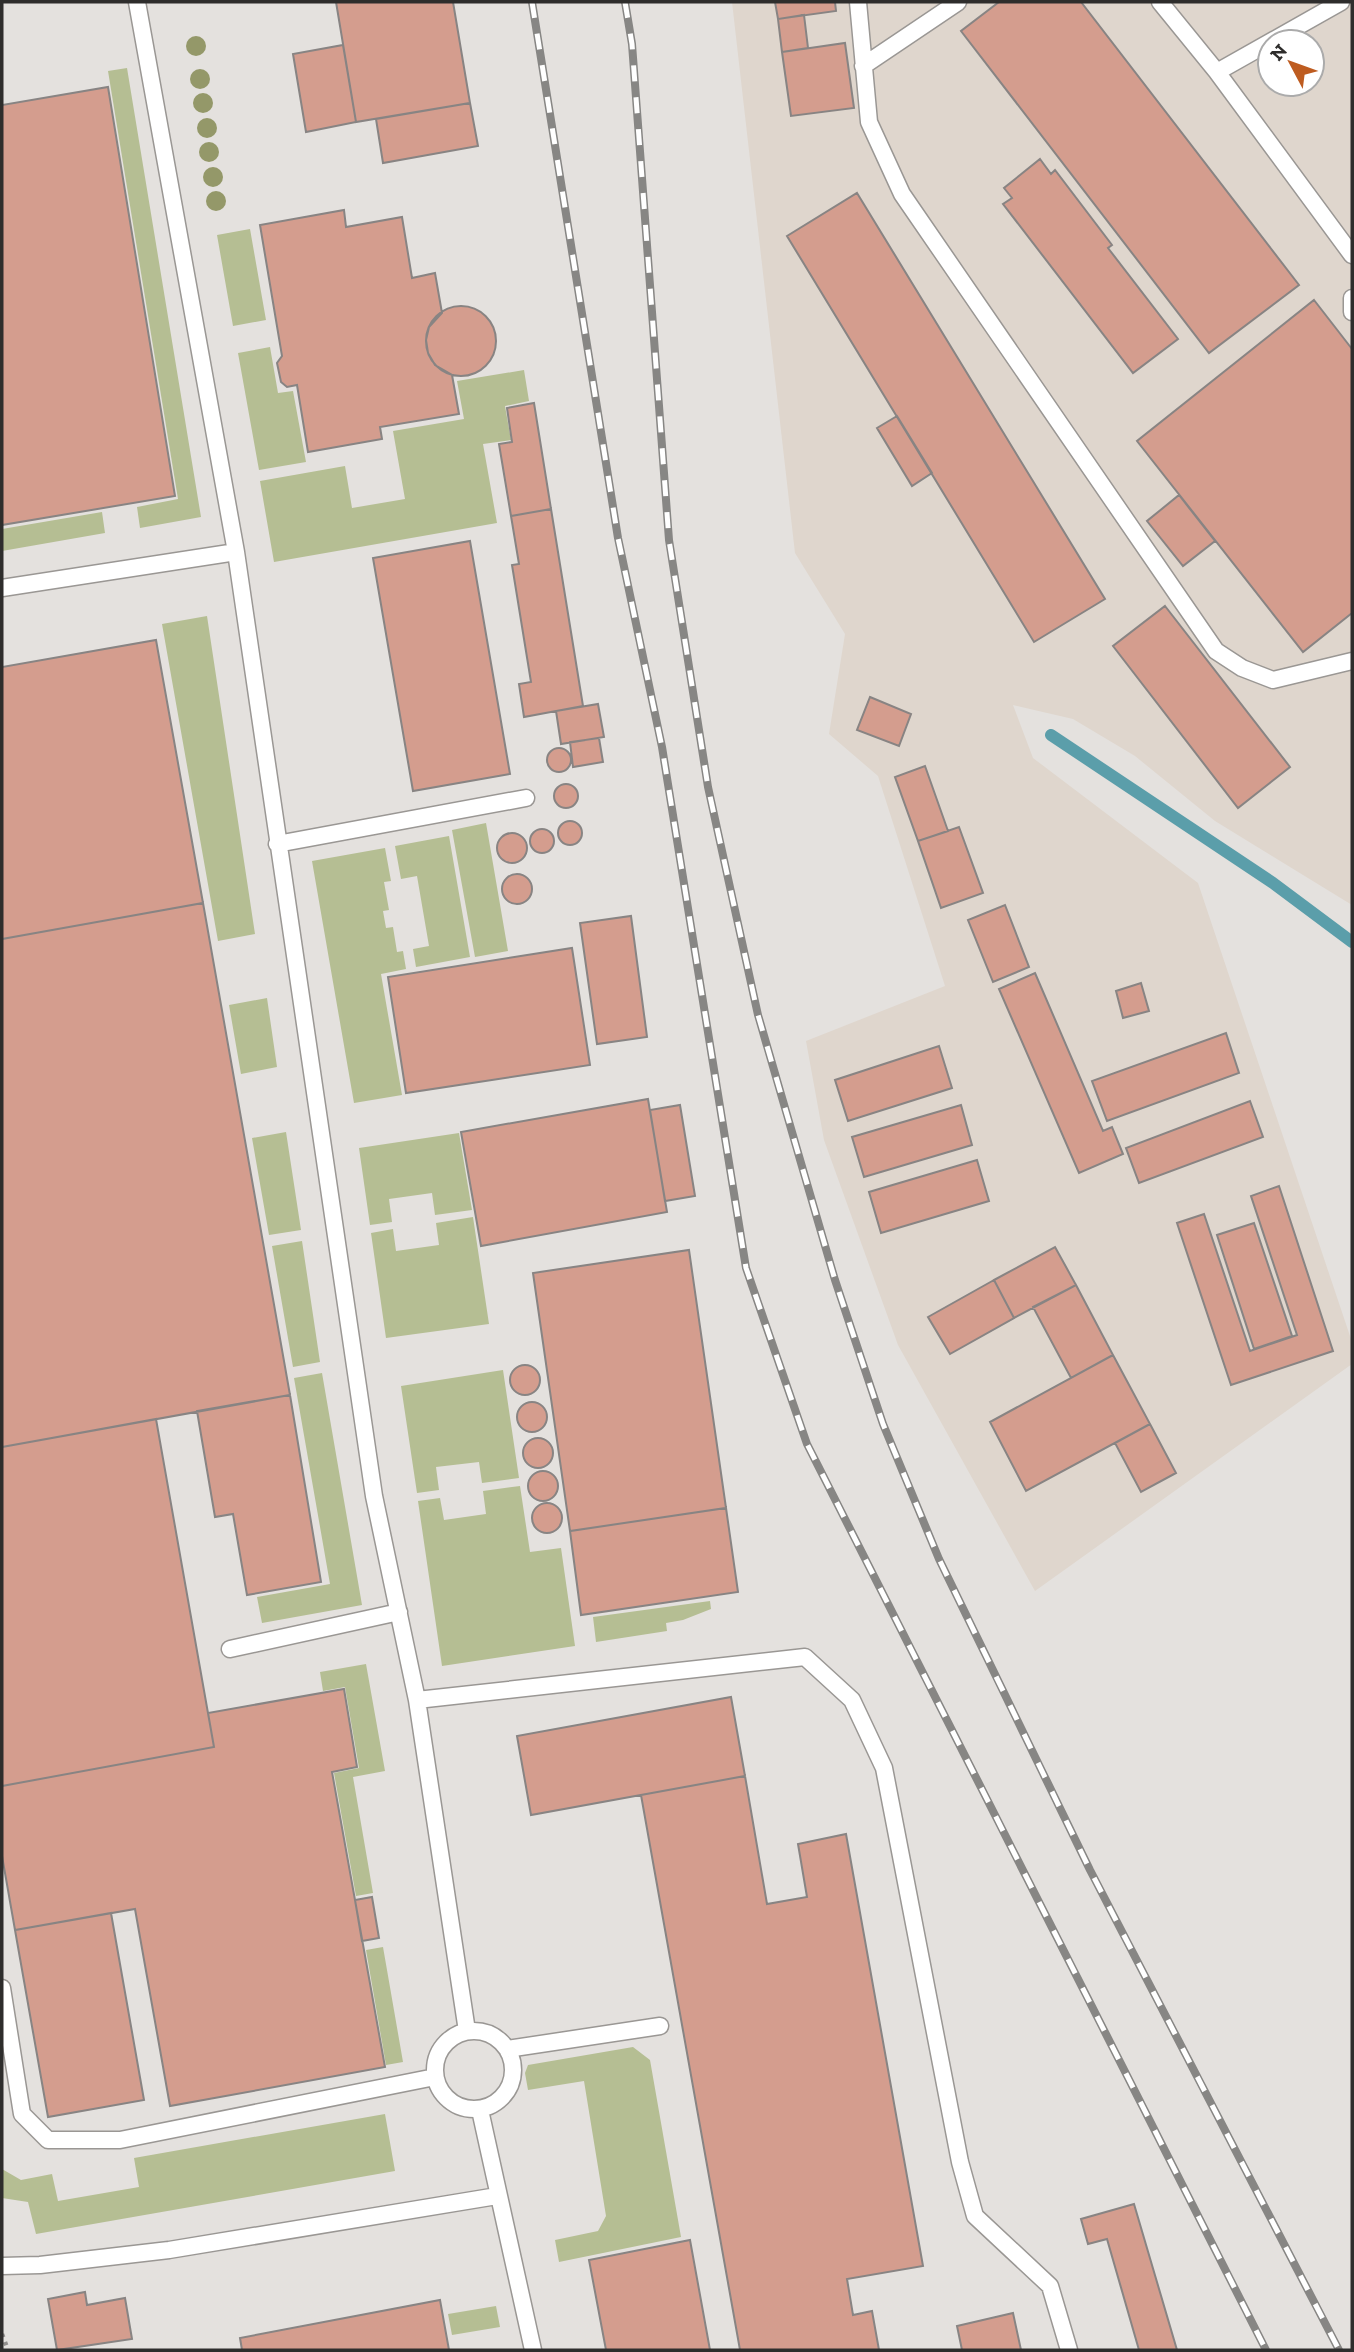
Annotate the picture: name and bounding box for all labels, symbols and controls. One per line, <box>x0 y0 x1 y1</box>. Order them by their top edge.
north arrow <box>1256 28 1326 98</box>
text: N <box>1265 39 1292 65</box>

